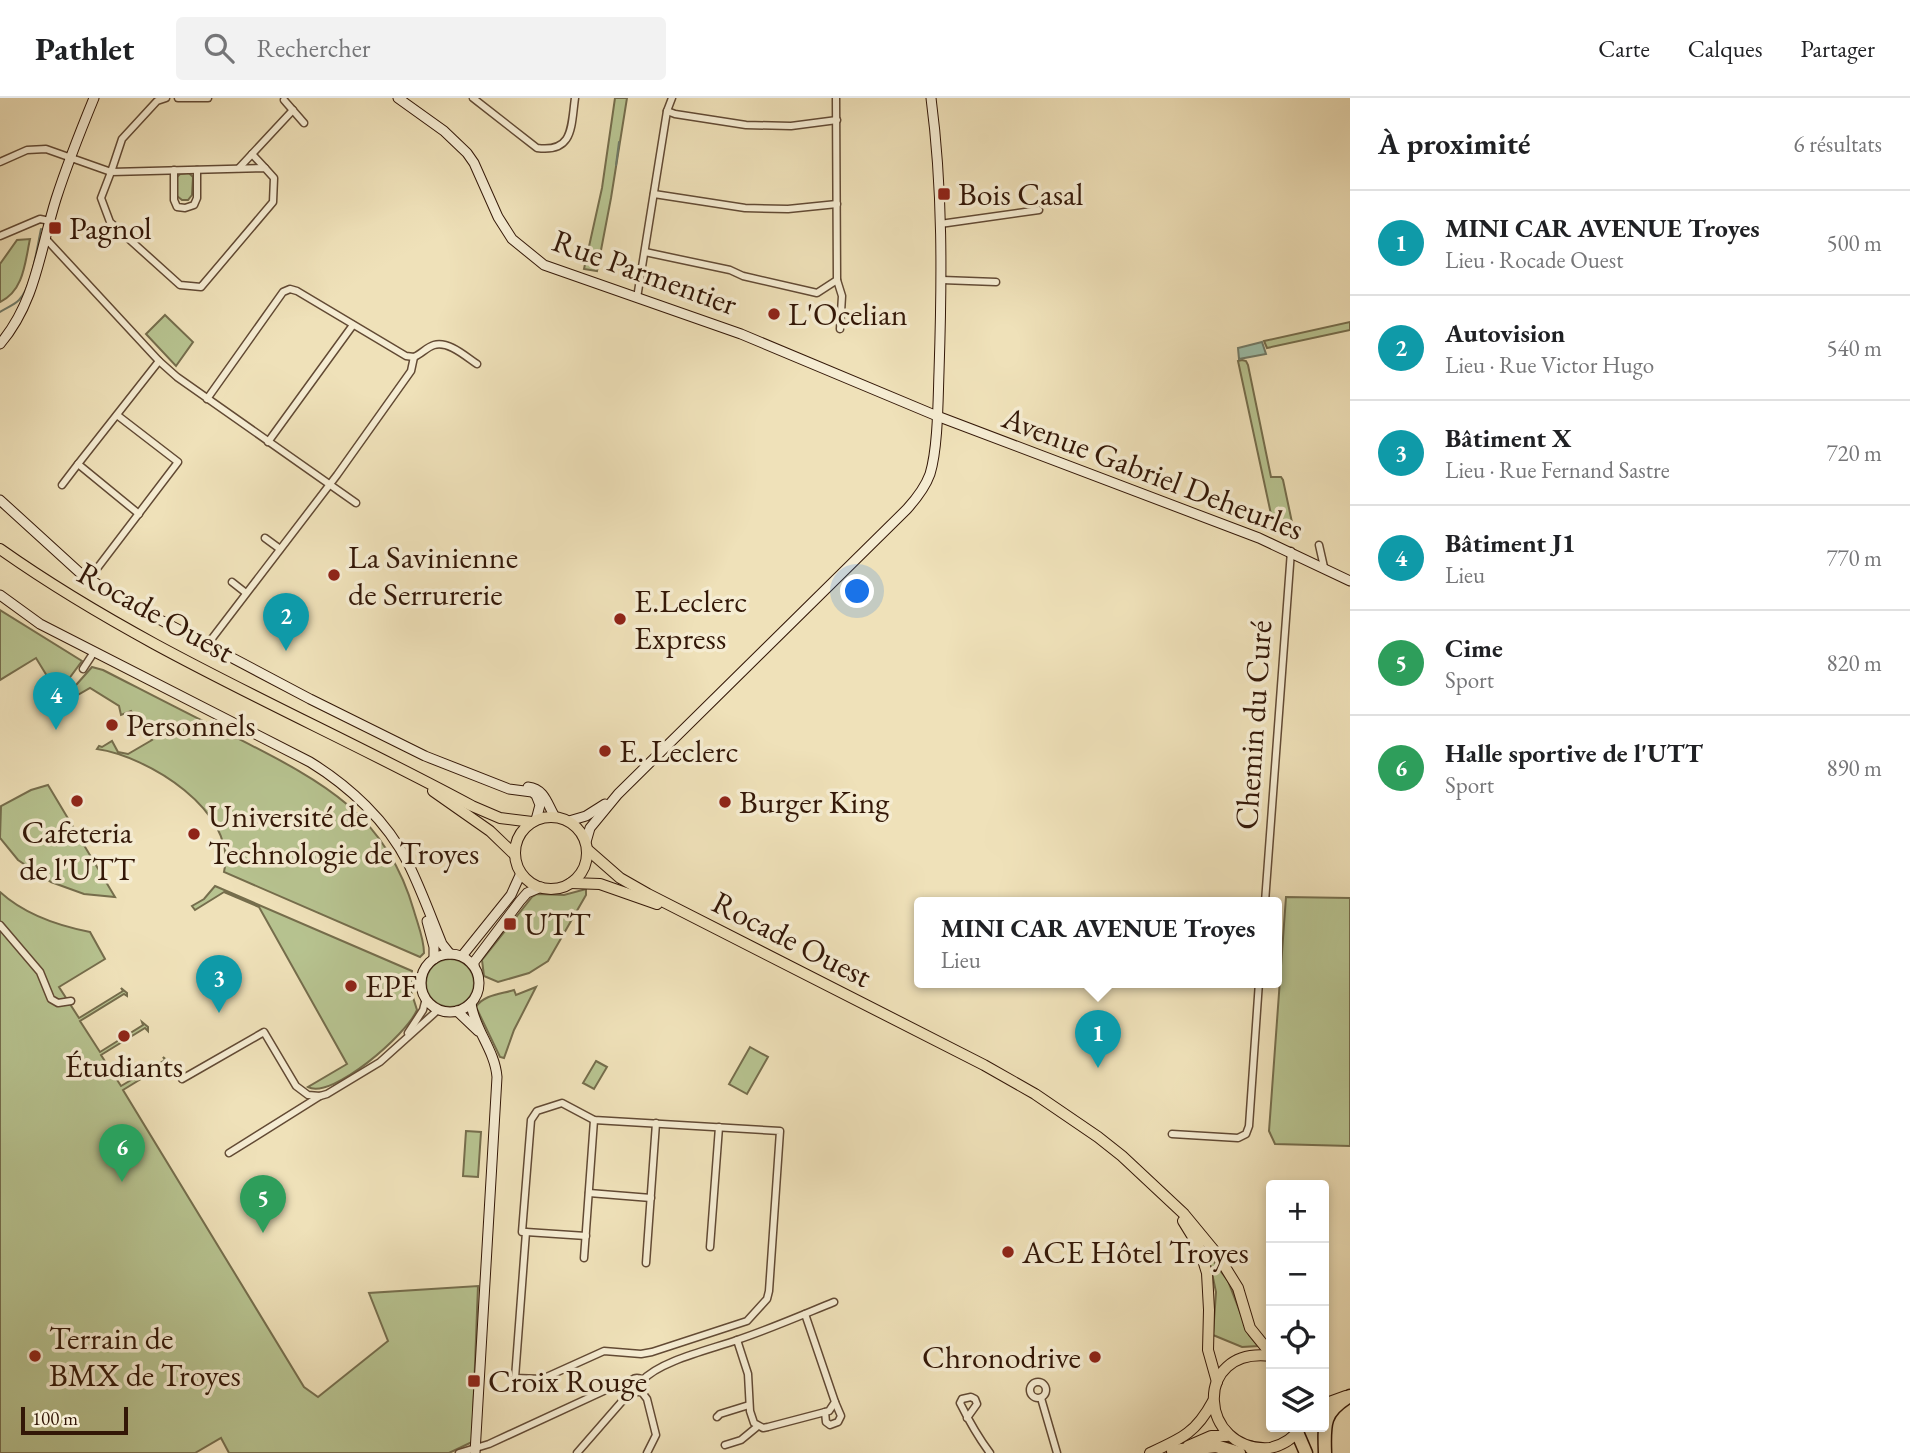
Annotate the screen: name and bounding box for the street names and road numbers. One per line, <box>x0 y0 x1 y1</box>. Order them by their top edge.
street label: Rue Parmentier <box>547 219 743 325</box>
street label: Avenue Gabriel Deheurles <box>995 396 1310 550</box>
street label: Rocade Ouest <box>70 552 242 672</box>
street label: Chemin du Curé <box>1225 619 1281 831</box>
street label: Rocade Ouest <box>705 881 879 997</box>

